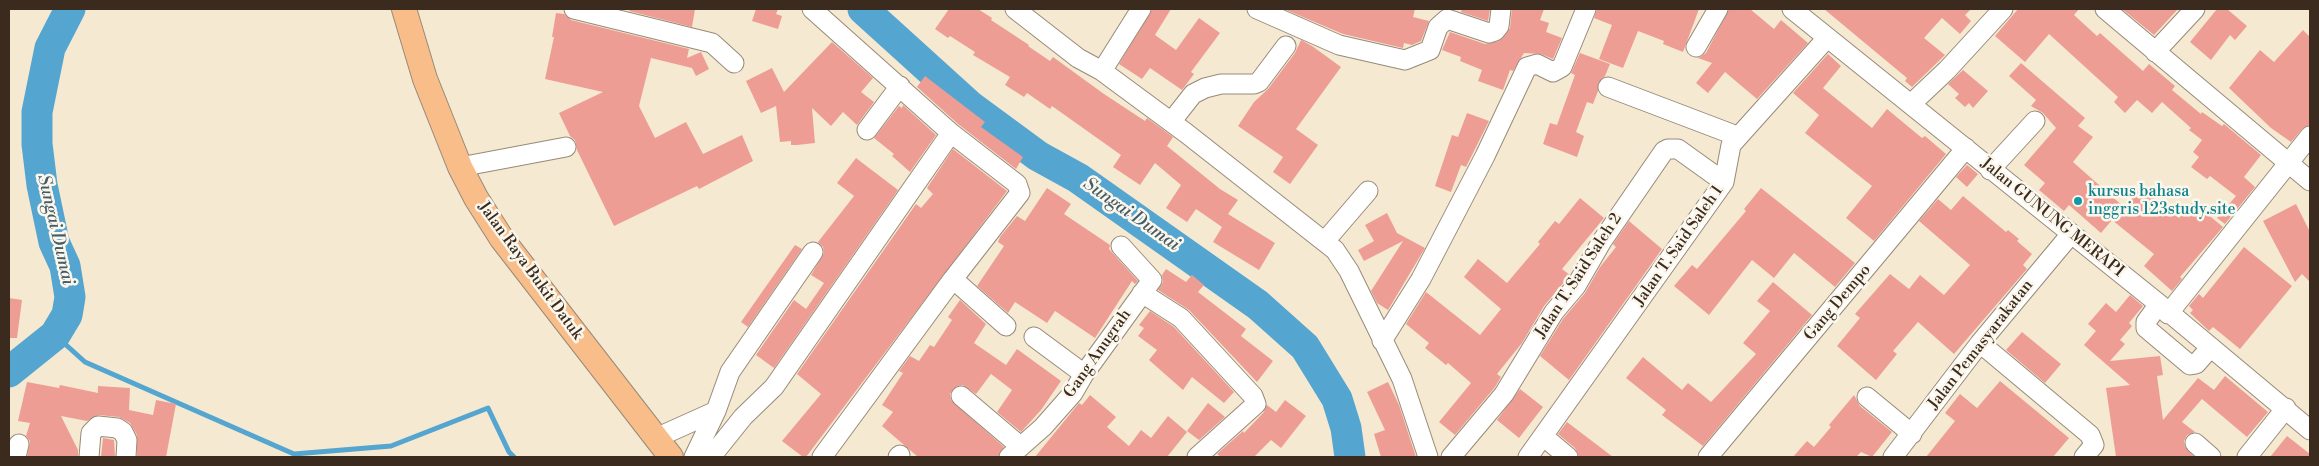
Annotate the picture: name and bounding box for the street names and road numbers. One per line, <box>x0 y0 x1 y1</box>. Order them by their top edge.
street label: Jalan GUNUNG MERAPI <box>1977 154 2127 282</box>
street label: Jalan T. Said Saleh 1 <box>1630 182 1728 310</box>
street label: Jalan Raya Bukit Datuk <box>474 198 586 344</box>
street label: Jalan T. Said Saleh 2 <box>1531 210 1627 342</box>
street label: Gang Dempo <box>1801 261 1875 345</box>
street label: Jalan Pemasyarakatan <box>1924 276 2038 414</box>
street label: Gang Anugrah <box>1060 306 1136 402</box>

